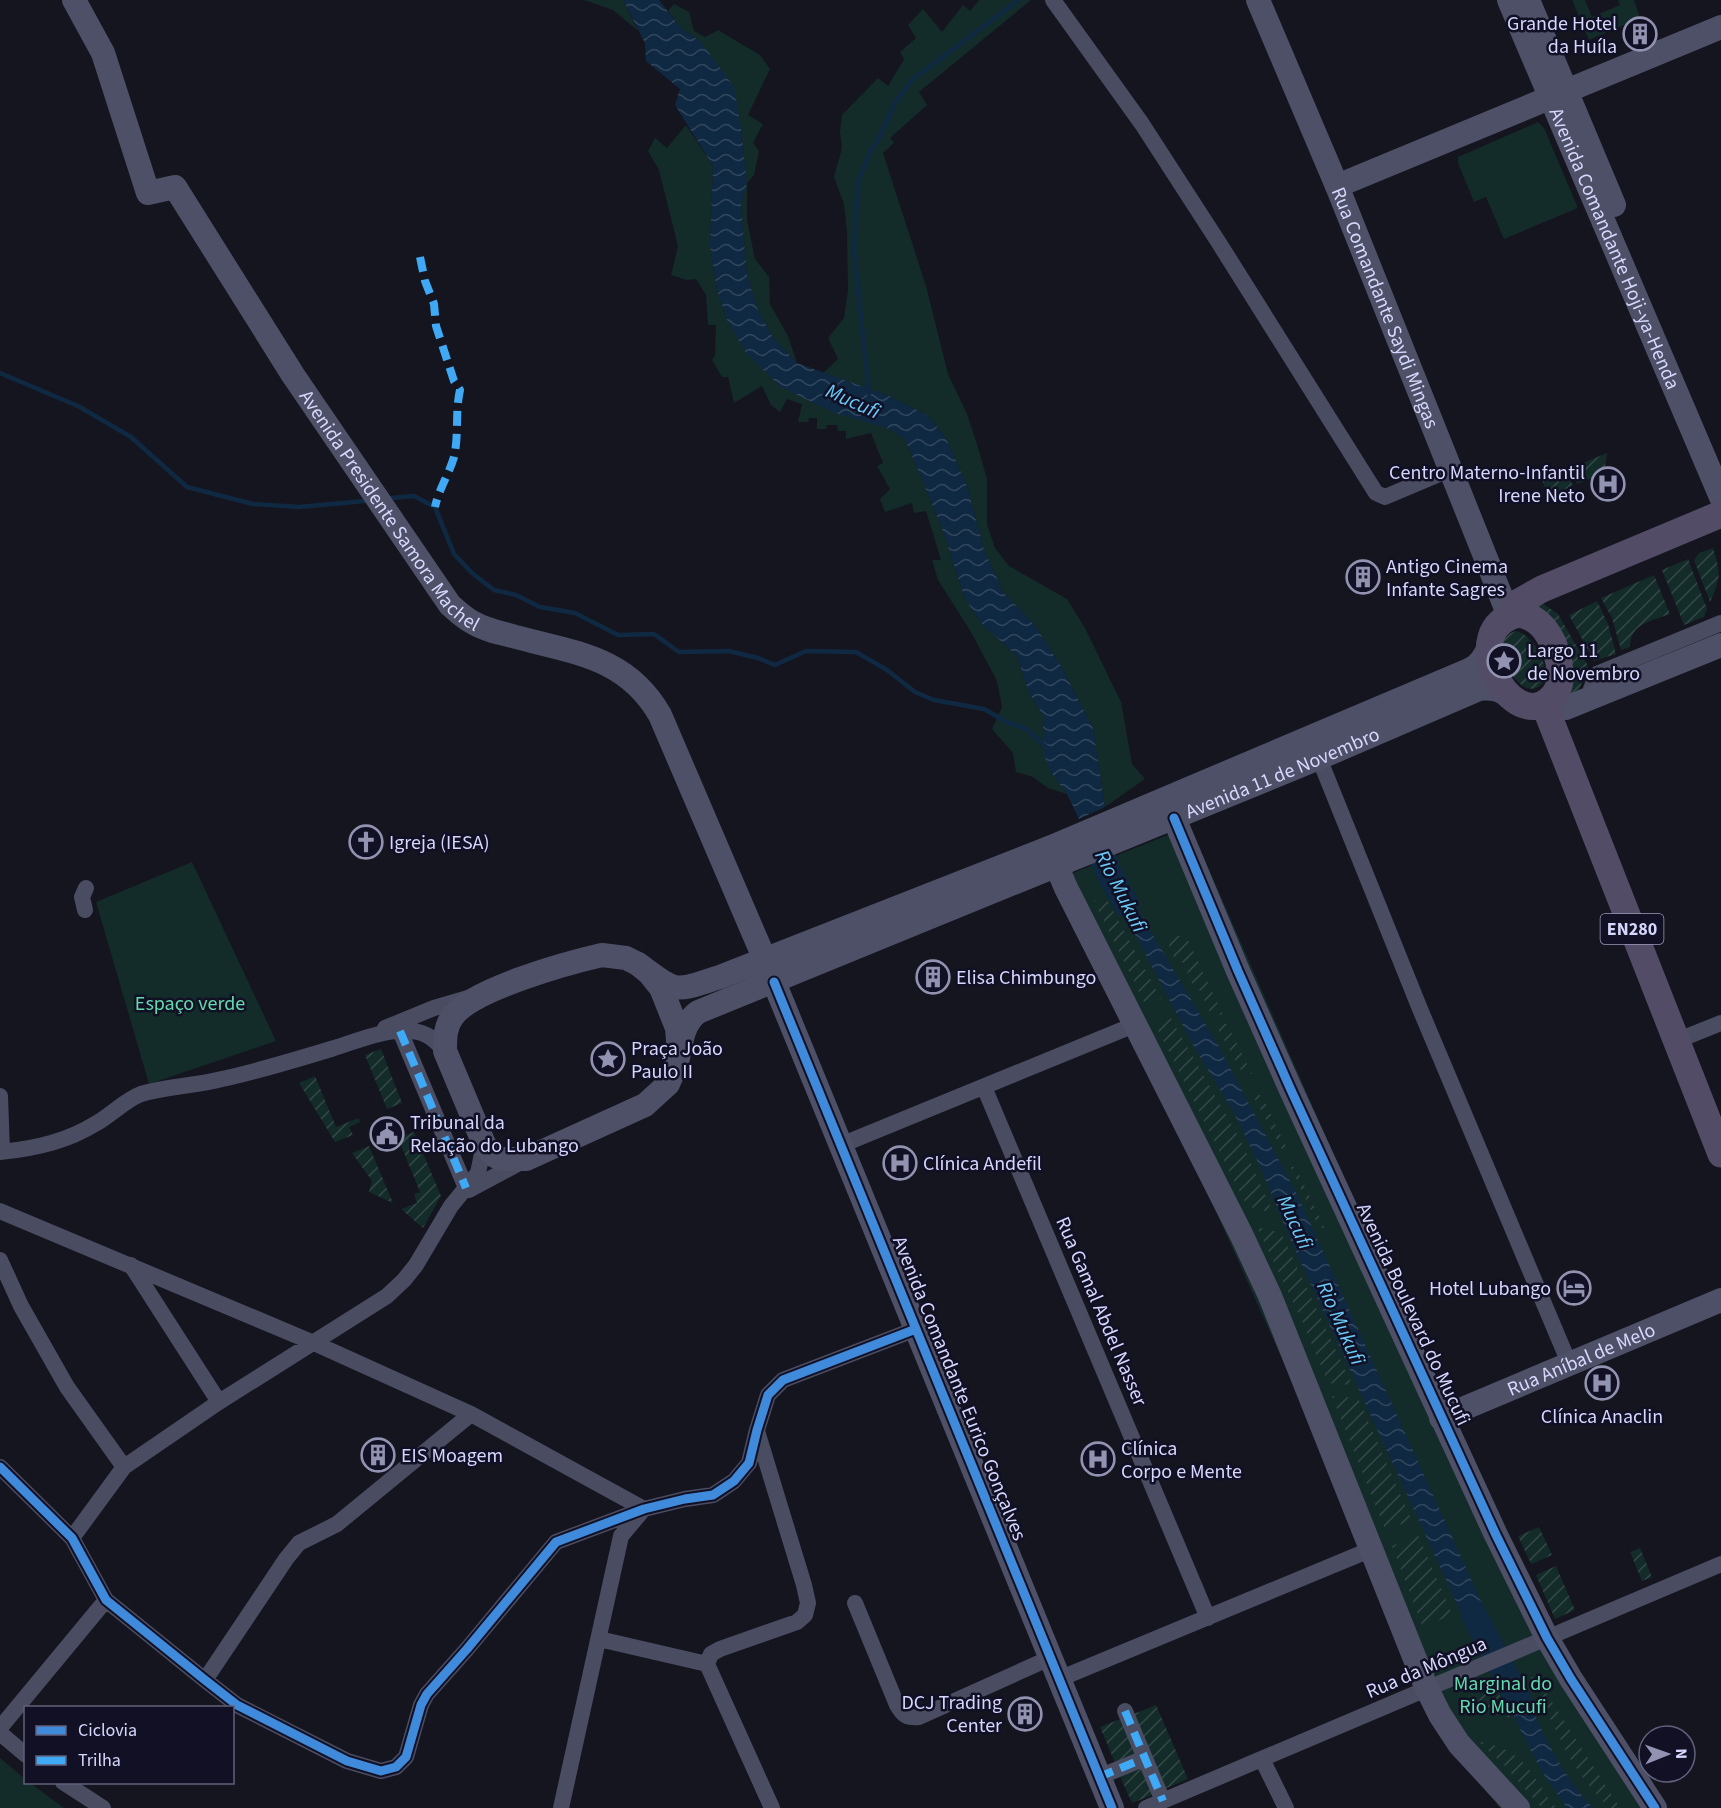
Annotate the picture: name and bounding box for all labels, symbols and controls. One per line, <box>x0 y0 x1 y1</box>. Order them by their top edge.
place label: Grande Hotel da Huíla <box>1507 10 1617 61</box>
building icon: Grande Hotel da Huíla <box>1622 16 1658 52</box>
street label: Avenida Comandante Hoji-ya-Henda <box>1542 103 1687 394</box>
street label: Rua Comandante Saydi Mingas <box>1324 183 1446 433</box>
water label: Mucufi <box>821 376 886 427</box>
street label: Avenida Presidente Samora Machel <box>292 384 484 639</box>
place label: Centro Materno-Infantil Irene Neto <box>1389 459 1585 510</box>
hospital icon: Centro Materno-Infantil Irene Neto <box>1590 466 1626 502</box>
place label: Antigo Cinema Infante Sagres <box>1386 553 1508 604</box>
building icon: Antigo Cinema Infante Sagres <box>1345 559 1381 595</box>
place label: Largo 11 de Novembro <box>1527 637 1640 688</box>
place icon: Largo 11 de Novembro <box>1486 643 1522 679</box>
street label: Avenida 11 de Novembro <box>1181 721 1384 826</box>
church icon: Igreja (IESA) <box>348 824 384 860</box>
place label: Igreja (IESA) <box>389 829 489 857</box>
water label: Rio Mukufi <box>1087 845 1155 938</box>
road number: EN280 <box>1600 914 1664 944</box>
building icon: Elisa Chimbungo <box>915 959 951 995</box>
place label: Elisa Chimbungo <box>956 964 1096 992</box>
park label: Espaço verde <box>135 990 245 1018</box>
place label: Praça João Paulo II <box>631 1035 723 1086</box>
place icon: Praça João Paulo II <box>590 1041 626 1077</box>
place label: Tribunal da Relação do Lubango <box>410 1109 579 1160</box>
public building icon: Tribunal da Relação do Lubango <box>369 1116 405 1152</box>
hospital icon: Clínica Andefil <box>882 1145 918 1181</box>
place label: Clínica Andefil <box>923 1150 1042 1178</box>
water label: Mucufi <box>1269 1190 1321 1255</box>
street label: Avenida Boulevard do Mucufi <box>1349 1199 1477 1430</box>
street label: Rua Gamal Abdel Nasser <box>1048 1212 1154 1410</box>
street label: Avenida Comandante Eurico Gonçalves <box>885 1232 1033 1545</box>
hotel icon: Hotel Lubango <box>1556 1270 1592 1306</box>
place label: Hotel Lubango <box>1429 1275 1551 1303</box>
water label: Rio Mukufi <box>1309 1276 1373 1371</box>
street label: Rua Aníbal de Melo <box>1503 1316 1660 1404</box>
hospital icon: Clínica Anaclin <box>1584 1365 1620 1401</box>
place label: Clínica Anaclin <box>1541 1403 1663 1431</box>
place label: Clínica Corpo e Mente <box>1121 1435 1242 1486</box>
building icon: EIS Moagem <box>360 1437 396 1473</box>
hospital icon: Clínica Corpo e Mente <box>1080 1441 1116 1477</box>
place label: EIS Moagem <box>401 1442 503 1470</box>
street label: Rua da Môngua <box>1362 1630 1491 1706</box>
park label: Marginal do Rio Mucufi <box>1454 1670 1552 1721</box>
place label: DCJ Trading Center <box>902 1689 1002 1740</box>
building icon: DCJ Trading Center <box>1007 1696 1043 1732</box>
legend <box>24 1706 234 1784</box>
text: Ciclovia <box>78 1718 137 1743</box>
north arrow <box>1637 1724 1697 1784</box>
text: Trilha <box>78 1748 121 1773</box>
text: N <box>1670 1748 1692 1759</box>

